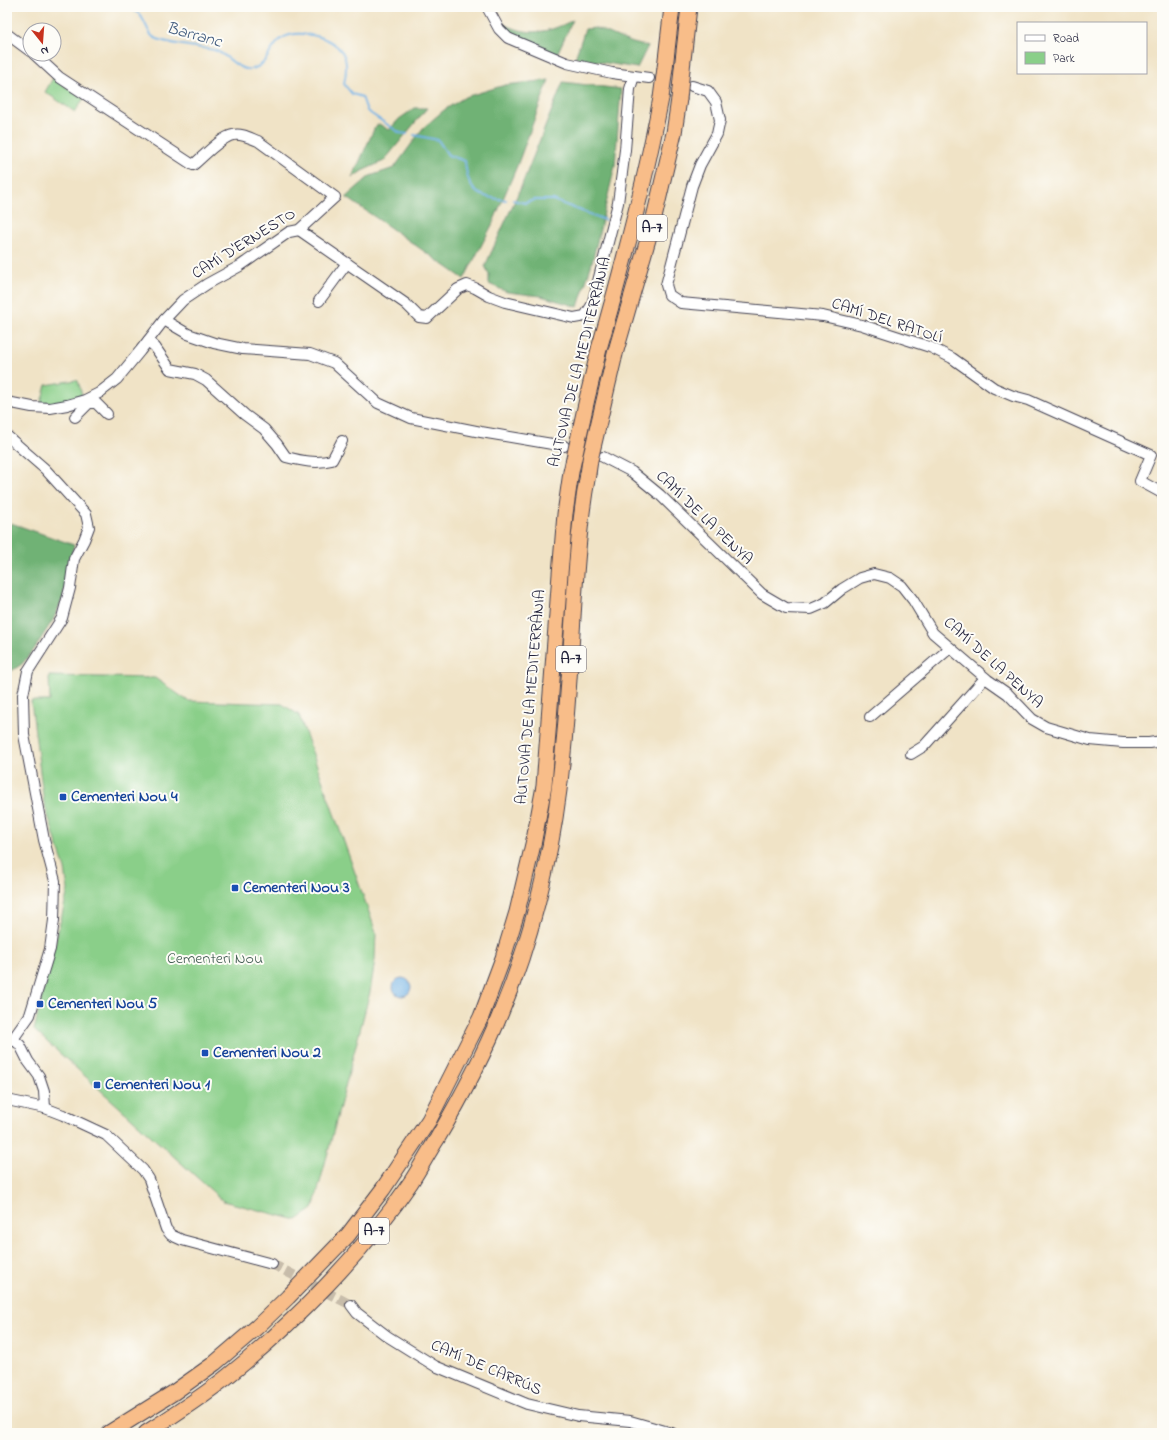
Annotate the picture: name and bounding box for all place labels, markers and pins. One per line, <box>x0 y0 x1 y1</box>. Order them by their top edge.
place label: Cementeri Nou 4 <box>71 785 178 809</box>
marker: Cementeri Nou 4 <box>58 792 68 802</box>
place label: Cementeri Nou 3 <box>243 876 350 900</box>
marker: Cementeri Nou 3 <box>230 883 240 893</box>
place label: Cementeri Nou 5 <box>48 992 158 1016</box>
marker: Cementeri Nou 5 <box>35 999 45 1009</box>
place label: Cementeri Nou 2 <box>213 1041 321 1065</box>
marker: Cementeri Nou 2 <box>200 1048 210 1058</box>
place label: Cementeri Nou 1 <box>105 1073 211 1097</box>
marker: Cementeri Nou 1 <box>92 1080 102 1090</box>

